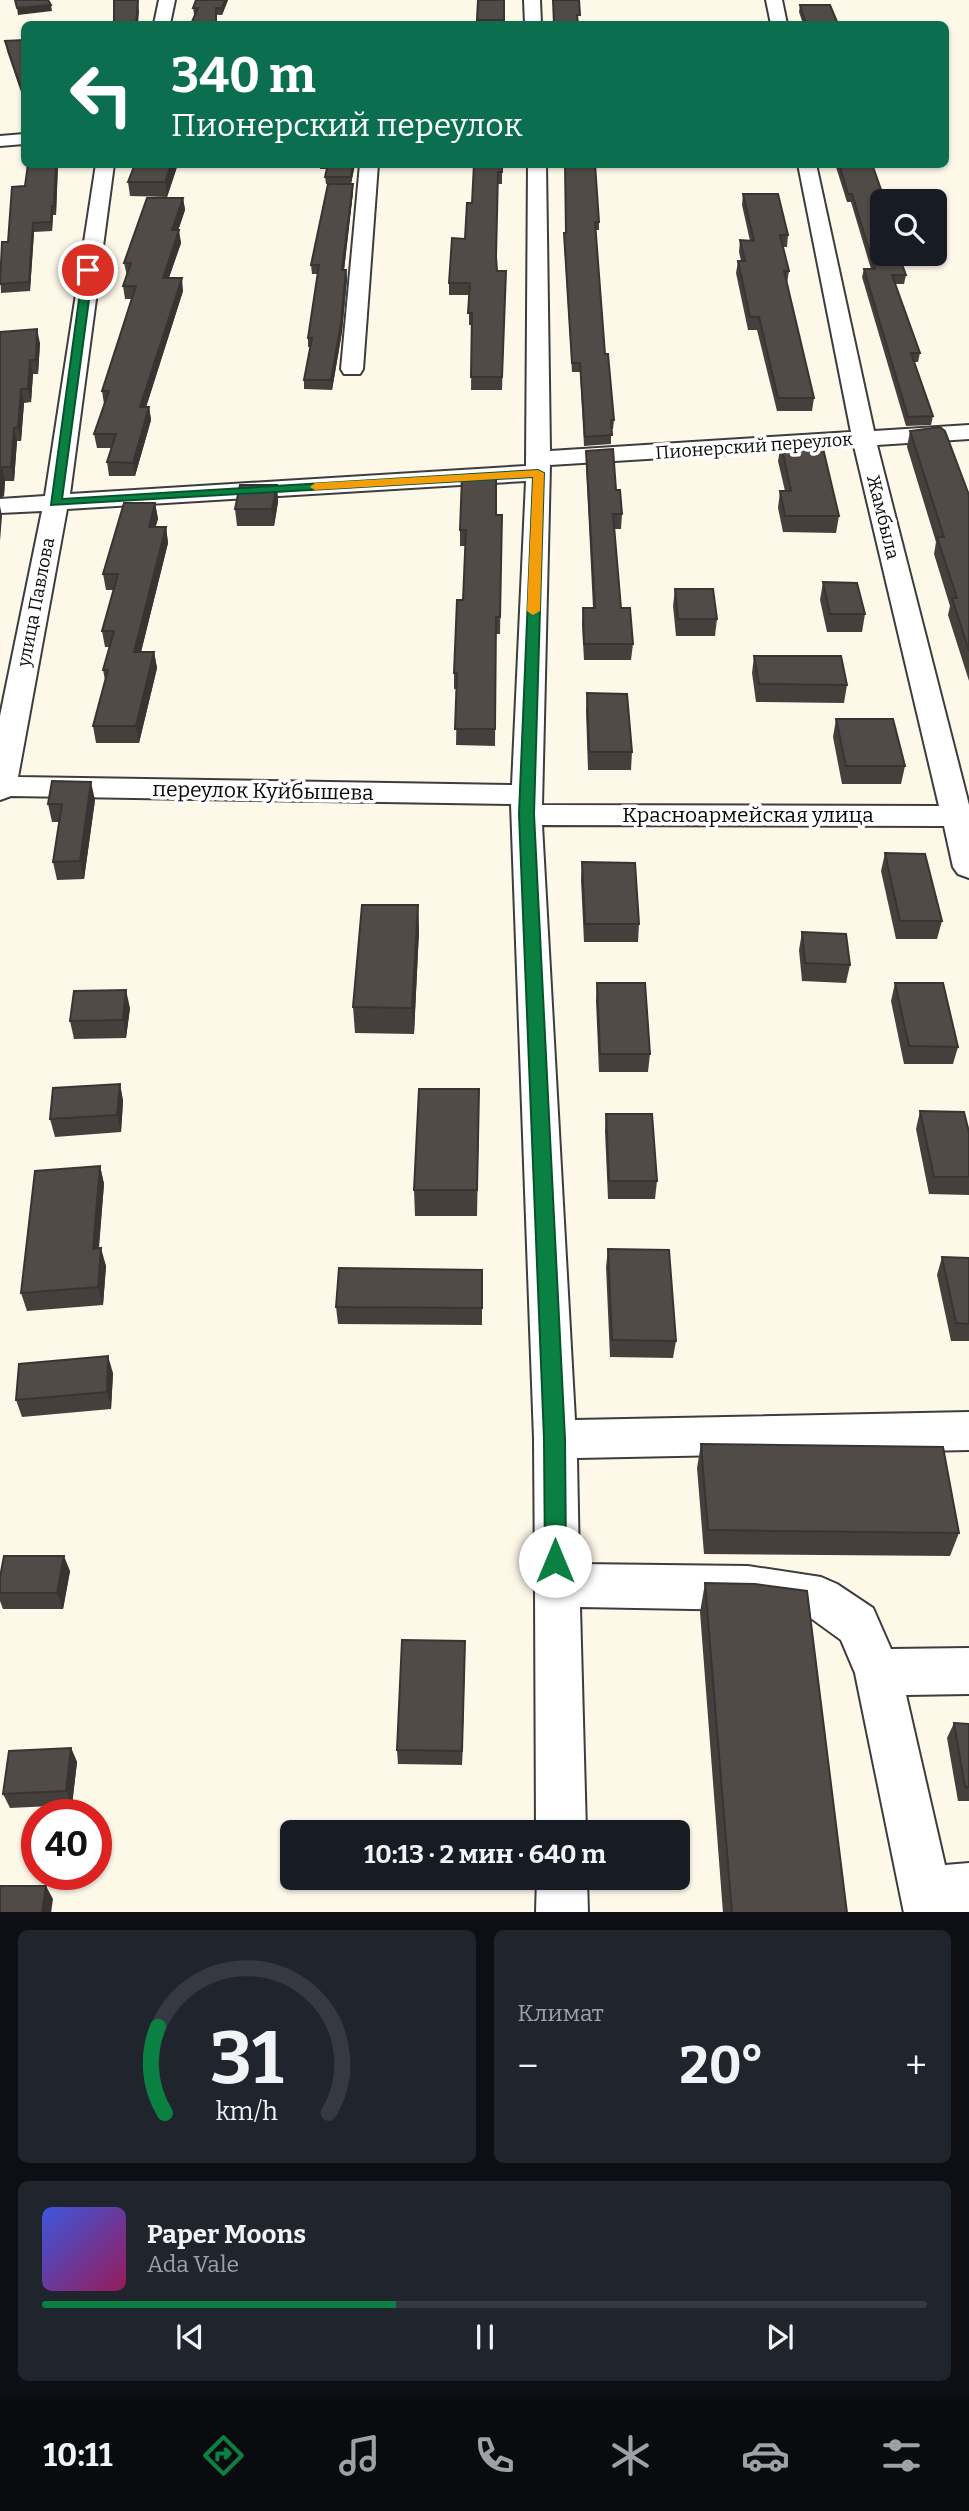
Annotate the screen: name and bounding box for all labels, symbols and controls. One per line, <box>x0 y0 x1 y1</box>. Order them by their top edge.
text: 340 m <box>171 46 316 105</box>
icon: left <box>56 49 147 140</box>
text: Пионерский переулок <box>171 106 522 144</box>
map controls <box>870 189 947 266</box>
button: search <box>870 189 947 266</box>
pin <box>58 240 118 300</box>
icon: arrive <box>69 251 107 289</box>
street label: Пионерский переулок <box>655 428 854 464</box>
street label: Жамбыла <box>862 472 904 562</box>
street label: улица Павлова <box>12 535 59 670</box>
street label: переулок Куйбышева <box>152 776 374 806</box>
street label: Красноармейская улица <box>622 802 874 828</box>
position arrow <box>518 1524 592 1598</box>
speed limit sign: 40 <box>21 1799 112 1890</box>
text: 10:13 · 2 мин · 640 m <box>364 1839 606 1870</box>
text: Климат <box>518 1999 604 2027</box>
text: 31 <box>210 2015 284 2102</box>
text: 20° <box>680 2034 764 2097</box>
text: − <box>518 2043 538 2089</box>
text: + <box>905 2043 927 2089</box>
text: km/h <box>216 2096 278 2126</box>
text: Paper Moons <box>147 2219 306 2250</box>
text: Ada Vale <box>147 2250 239 2278</box>
icon: previous <box>171 2318 209 2356</box>
icon: pause <box>466 2318 504 2356</box>
icon: next <box>761 2318 799 2356</box>
icon: directions <box>199 2431 248 2480</box>
icon: music <box>335 2431 384 2480</box>
icon: phone <box>470 2431 519 2480</box>
icon: climate <box>606 2431 655 2480</box>
icon: car <box>741 2431 790 2480</box>
icon: filters <box>877 2431 926 2480</box>
text: 10:11 <box>43 2436 113 2474</box>

